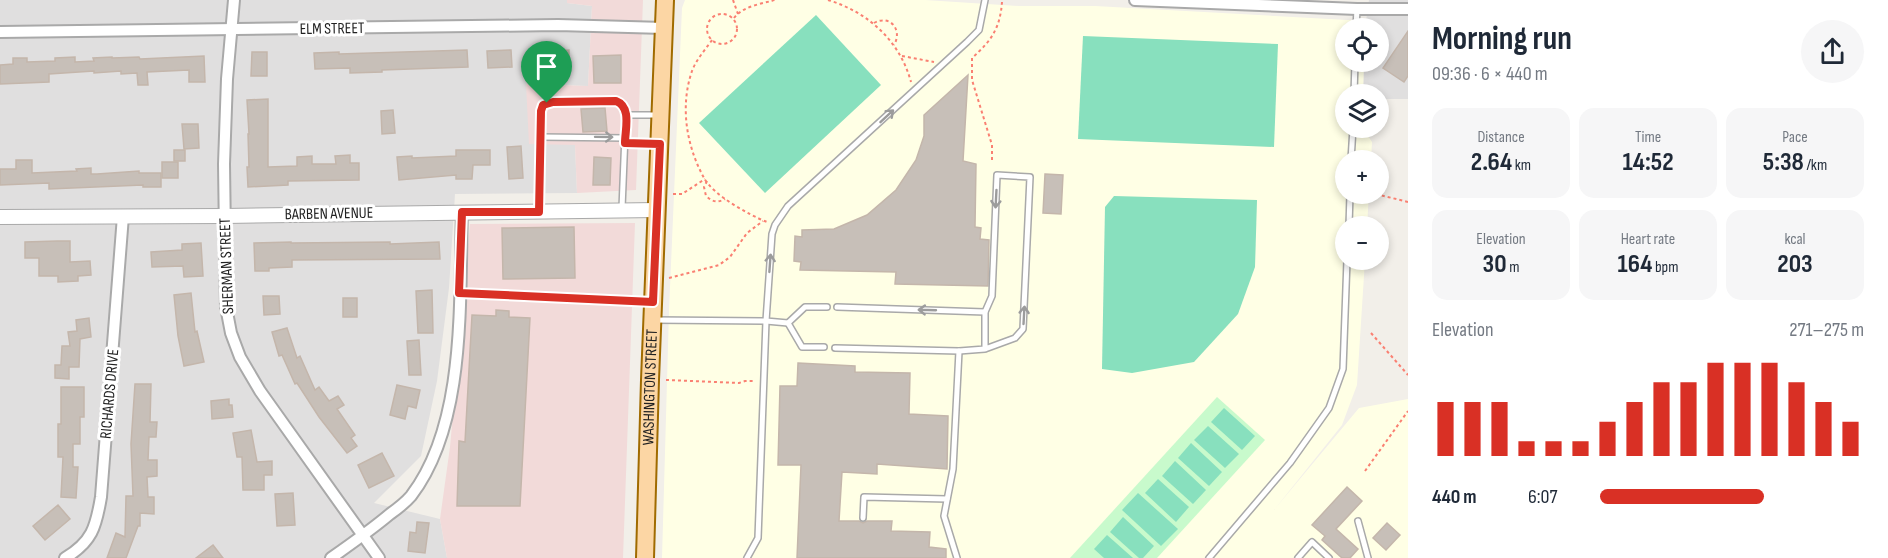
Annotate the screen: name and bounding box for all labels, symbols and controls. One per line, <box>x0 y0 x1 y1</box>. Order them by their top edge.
map controls <box>1335 18 1389 270</box>
button: locate <box>1335 18 1389 72</box>
street label: ELM STREET <box>299 19 365 39</box>
text: Morning run <box>1432 19 1572 59</box>
button: share <box>1801 20 1864 83</box>
pin <box>521 41 572 103</box>
icon: arrive <box>530 50 563 83</box>
text: 09:36 · 6 × 440 m <box>1432 62 1548 86</box>
button: layers <box>1335 84 1389 138</box>
one-way arrow <box>879 109 894 123</box>
text: Distance <box>1477 128 1525 147</box>
text: Time <box>1635 128 1661 147</box>
text: Pace <box>1782 128 1808 147</box>
one-way arrow <box>593 131 613 143</box>
text: 2.64 <box>1471 147 1512 178</box>
text: 14:52 <box>1622 147 1674 178</box>
text: 5:38 <box>1763 147 1804 178</box>
button: + <box>1335 150 1389 204</box>
text: km <box>1512 156 1531 175</box>
text: /km <box>1804 156 1827 175</box>
one-way arrow <box>991 189 1002 209</box>
street label: BARBEN AVENUE <box>285 204 373 224</box>
button: − <box>1335 216 1389 270</box>
street label: SHERMAN STREET <box>216 217 238 314</box>
text: Elevation <box>1476 230 1526 249</box>
text: Heart rate <box>1621 230 1675 249</box>
text: kcal <box>1784 230 1806 249</box>
text: 30 <box>1483 249 1507 280</box>
text: 164 <box>1618 249 1652 280</box>
text: 203 <box>1777 249 1813 280</box>
one-way arrow <box>765 253 776 273</box>
text: m <box>1507 258 1519 277</box>
text: bpm <box>1652 258 1678 277</box>
one-way arrow <box>917 304 937 316</box>
one-way arrow <box>1018 305 1029 325</box>
text: Elevation <box>1432 318 1494 342</box>
text: 271–275 m <box>1789 318 1864 342</box>
street label: WASHINGTON STREET <box>639 328 662 445</box>
street label: RICHARDS DRIVE <box>97 348 123 440</box>
text: 440 m <box>1432 485 1477 509</box>
text: 6:07 <box>1528 485 1557 509</box>

